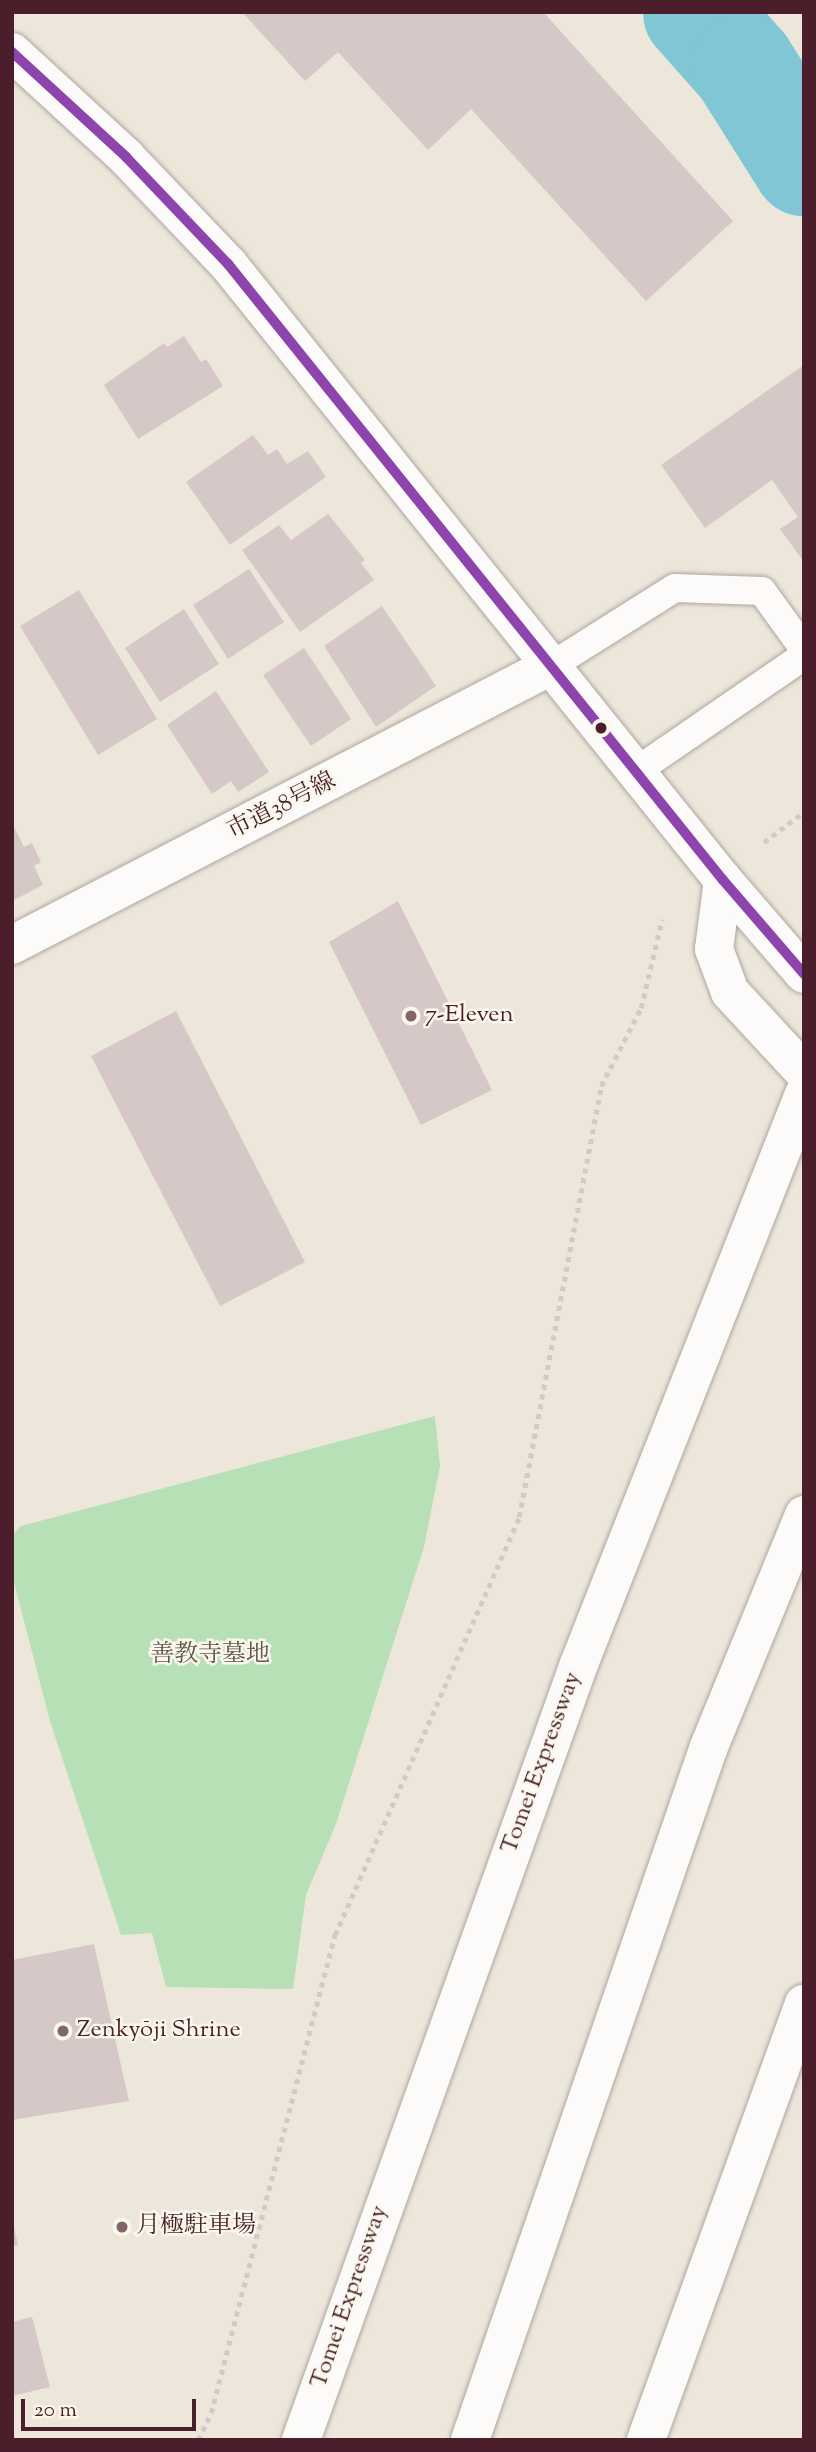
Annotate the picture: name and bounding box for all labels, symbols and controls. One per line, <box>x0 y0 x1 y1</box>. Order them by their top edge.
unlabelled marker <box>594 721 608 735</box>
street label: 市道38号線 <box>223 767 341 847</box>
place label: 7-Eleven <box>425 1002 514 1030</box>
marker: 7-Eleven <box>403 1008 419 1024</box>
park label: 善教寺墓地 <box>150 1642 270 1670</box>
street label: Tomei Expressway <box>496 1668 588 1858</box>
place label: Zenkyōji Shrine <box>77 2017 241 2045</box>
marker: Zenkyōji Shrine <box>55 2023 71 2039</box>
street label: Tomei Expressway <box>305 2202 395 2392</box>
place label: 月極駐車場 <box>136 2213 256 2241</box>
marker: 月極駐車場 <box>114 2219 130 2235</box>
scale bar <box>24 2386 200 2430</box>
text: 20 m <box>34 2396 77 2426</box>

